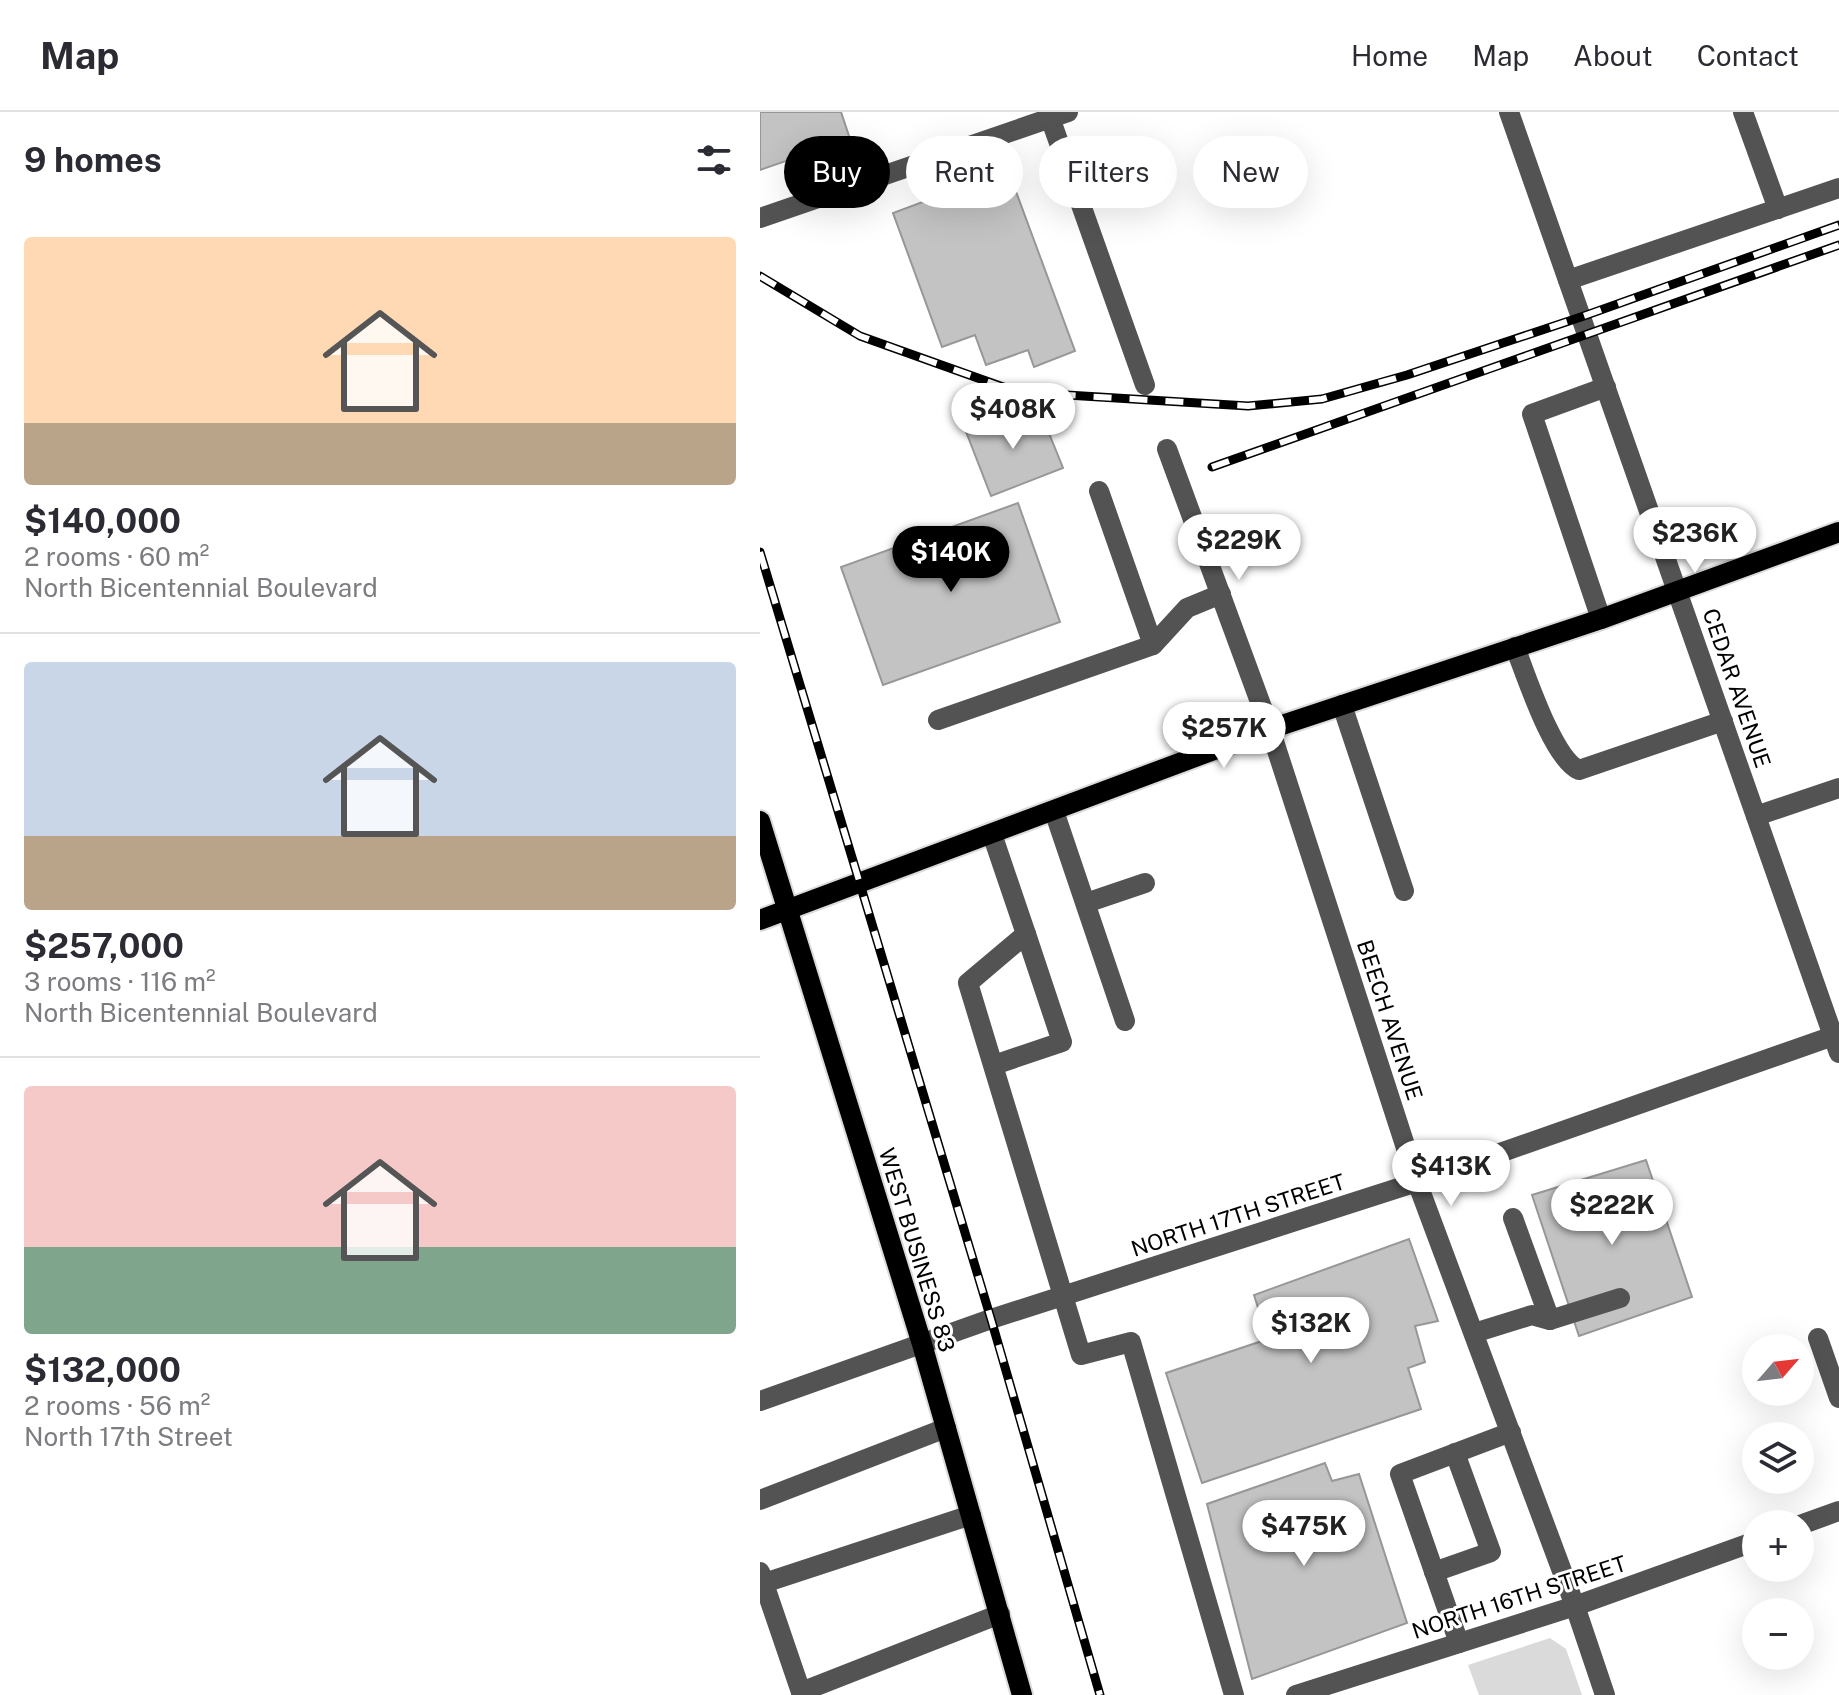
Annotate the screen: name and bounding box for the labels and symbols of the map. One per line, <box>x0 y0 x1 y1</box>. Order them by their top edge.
pin: $408K <box>957 383 1069 451</box>
pin: $236K <box>1639 507 1751 575</box>
pin: $229K <box>1183 514 1295 582</box>
pin: $140K <box>895 526 1007 594</box>
street label: CEDAR AVENUE <box>1698 605 1776 771</box>
pin: $257K <box>1168 702 1280 770</box>
street label: BEECH AVENUE <box>1352 937 1428 1103</box>
pin: $413K <box>1395 1140 1507 1208</box>
street label: WEST BUSINESS 83 <box>874 1145 960 1355</box>
street label: NORTH 17TH STREET <box>1128 1168 1348 1262</box>
pin: $222K <box>1556 1179 1668 1247</box>
pin: $132K <box>1255 1297 1367 1365</box>
north arrow <box>1742 1334 1814 1406</box>
pin: $475K <box>1248 1500 1360 1568</box>
street label: NORTH 16TH STREET <box>1409 1550 1629 1644</box>

